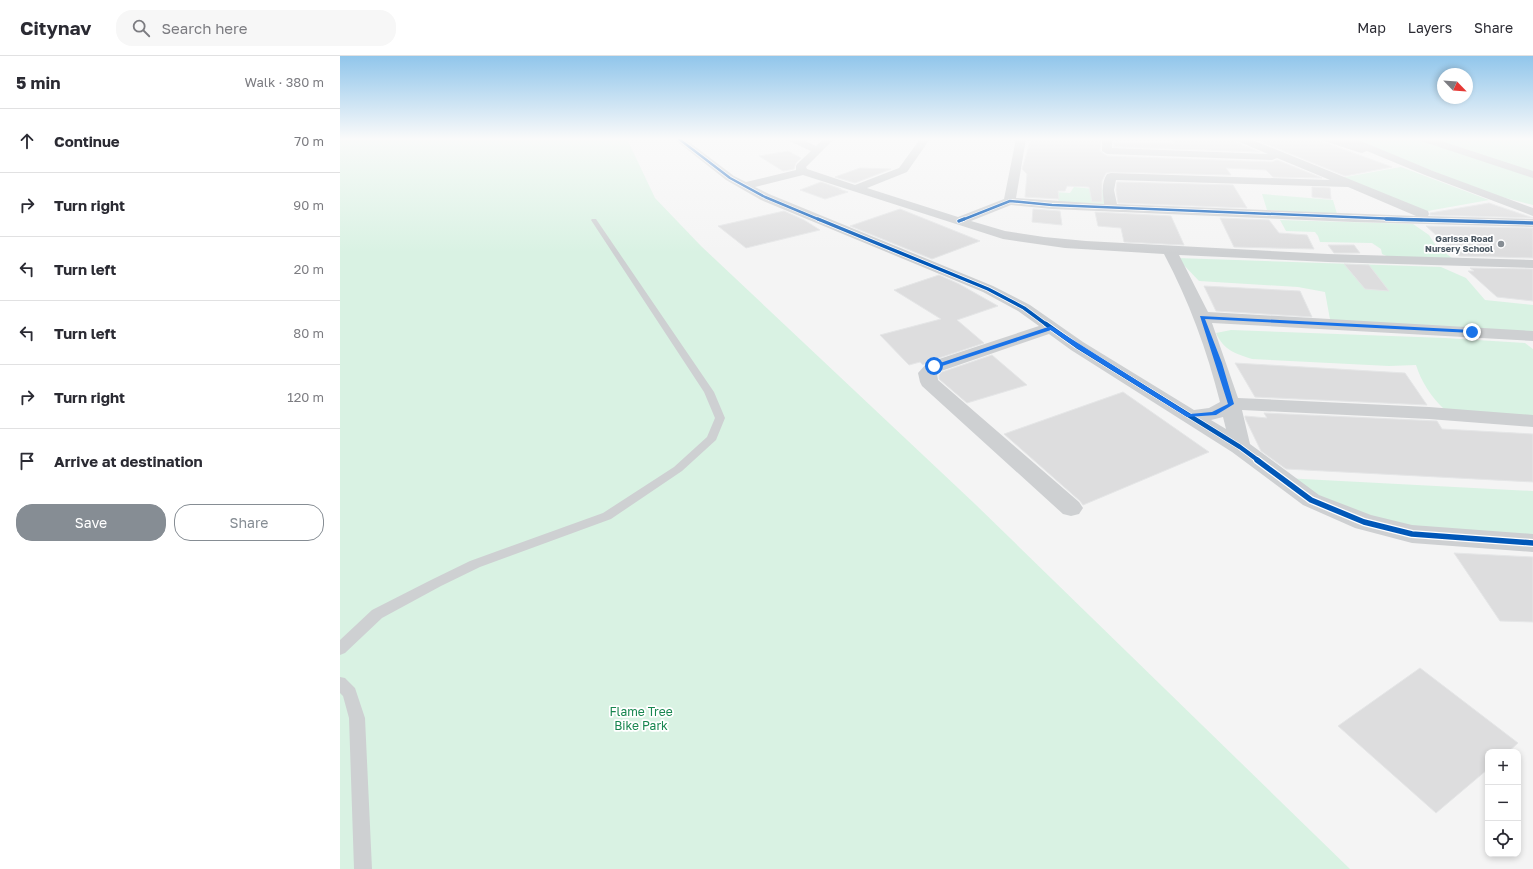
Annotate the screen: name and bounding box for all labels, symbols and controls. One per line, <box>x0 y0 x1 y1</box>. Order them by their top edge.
search box <box>116 10 396 46</box>
text: Citynav <box>20 16 92 39</box>
icon: search <box>130 17 152 39</box>
text: Search here <box>162 19 247 37</box>
text: Map <box>1357 19 1386 36</box>
text: Layers <box>1408 19 1452 36</box>
text: Share <box>1474 19 1513 36</box>
north arrow <box>1437 68 1473 104</box>
text: 5 min <box>16 72 60 93</box>
text: Walk · 380 m <box>244 74 324 90</box>
icon: ahead <box>16 130 38 152</box>
text: Continue <box>54 132 120 150</box>
text: 70 m <box>294 133 324 149</box>
icon: right <box>16 194 38 216</box>
text: Turn right <box>54 196 125 214</box>
text: 90 m <box>293 197 324 213</box>
place label: Garissa Road Nursery School <box>1425 233 1493 254</box>
marker: Garissa Road Nursery School <box>1496 239 1506 249</box>
icon: left <box>16 258 38 280</box>
text: Turn left <box>54 260 116 278</box>
text: 20 m <box>294 261 324 277</box>
icon: left <box>16 322 38 344</box>
route end <box>1463 323 1481 341</box>
text: Turn left <box>54 324 116 342</box>
text: 80 m <box>293 325 324 341</box>
route start <box>925 357 943 375</box>
icon: right <box>16 386 38 408</box>
text: Turn right <box>54 388 125 406</box>
text: 120 m <box>287 389 324 405</box>
icon: arrive <box>16 450 38 472</box>
text: Arrive at destination <box>54 452 203 470</box>
button: Save <box>16 504 166 541</box>
button: Share <box>174 504 324 541</box>
park label: Flame Tree Bike Park <box>609 704 673 733</box>
map controls <box>1485 749 1521 857</box>
button: + <box>1485 749 1521 785</box>
button: − <box>1485 785 1521 821</box>
button: locate <box>1485 821 1521 857</box>

